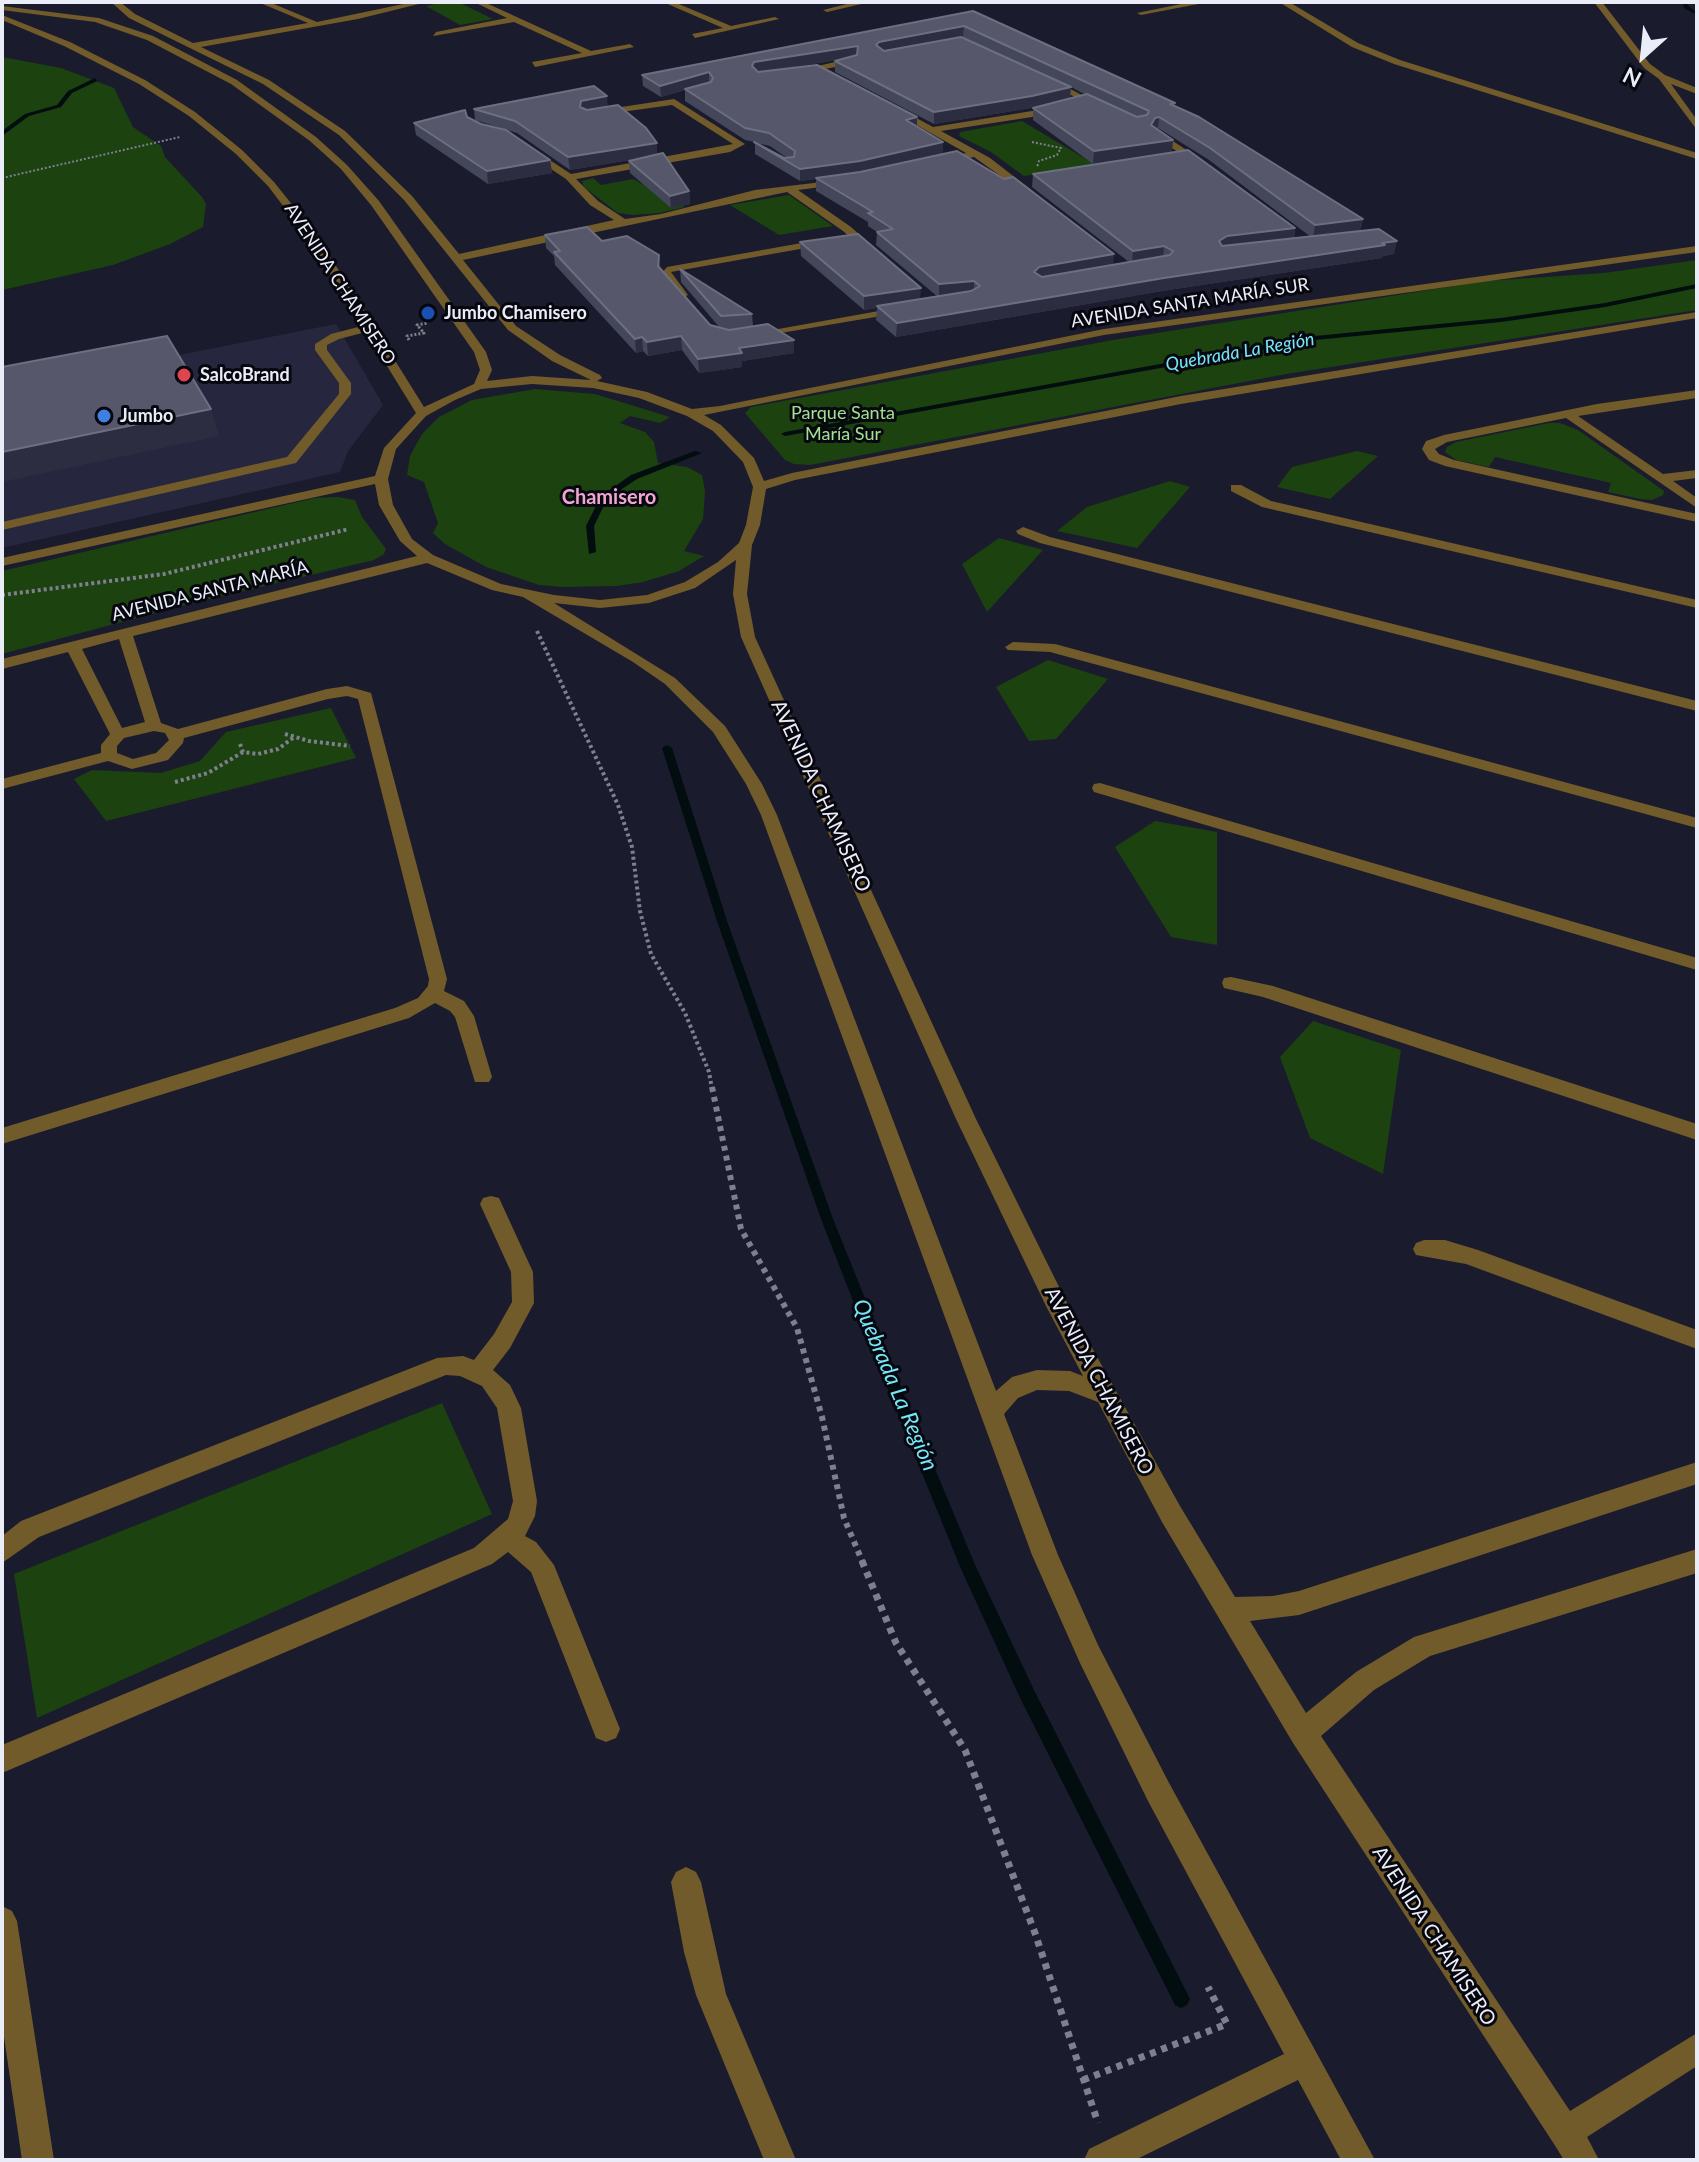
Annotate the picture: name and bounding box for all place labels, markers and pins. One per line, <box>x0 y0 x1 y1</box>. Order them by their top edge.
place label: Jumbo Chamisero <box>444 302 587 324</box>
marker: Jumbo Chamisero <box>419 304 437 322</box>
place label: SalcoBrand <box>200 364 290 386</box>
marker: SalcoBrand <box>175 366 193 384</box>
place label: Jumbo <box>120 405 173 427</box>
marker: Jumbo <box>95 407 113 425</box>

